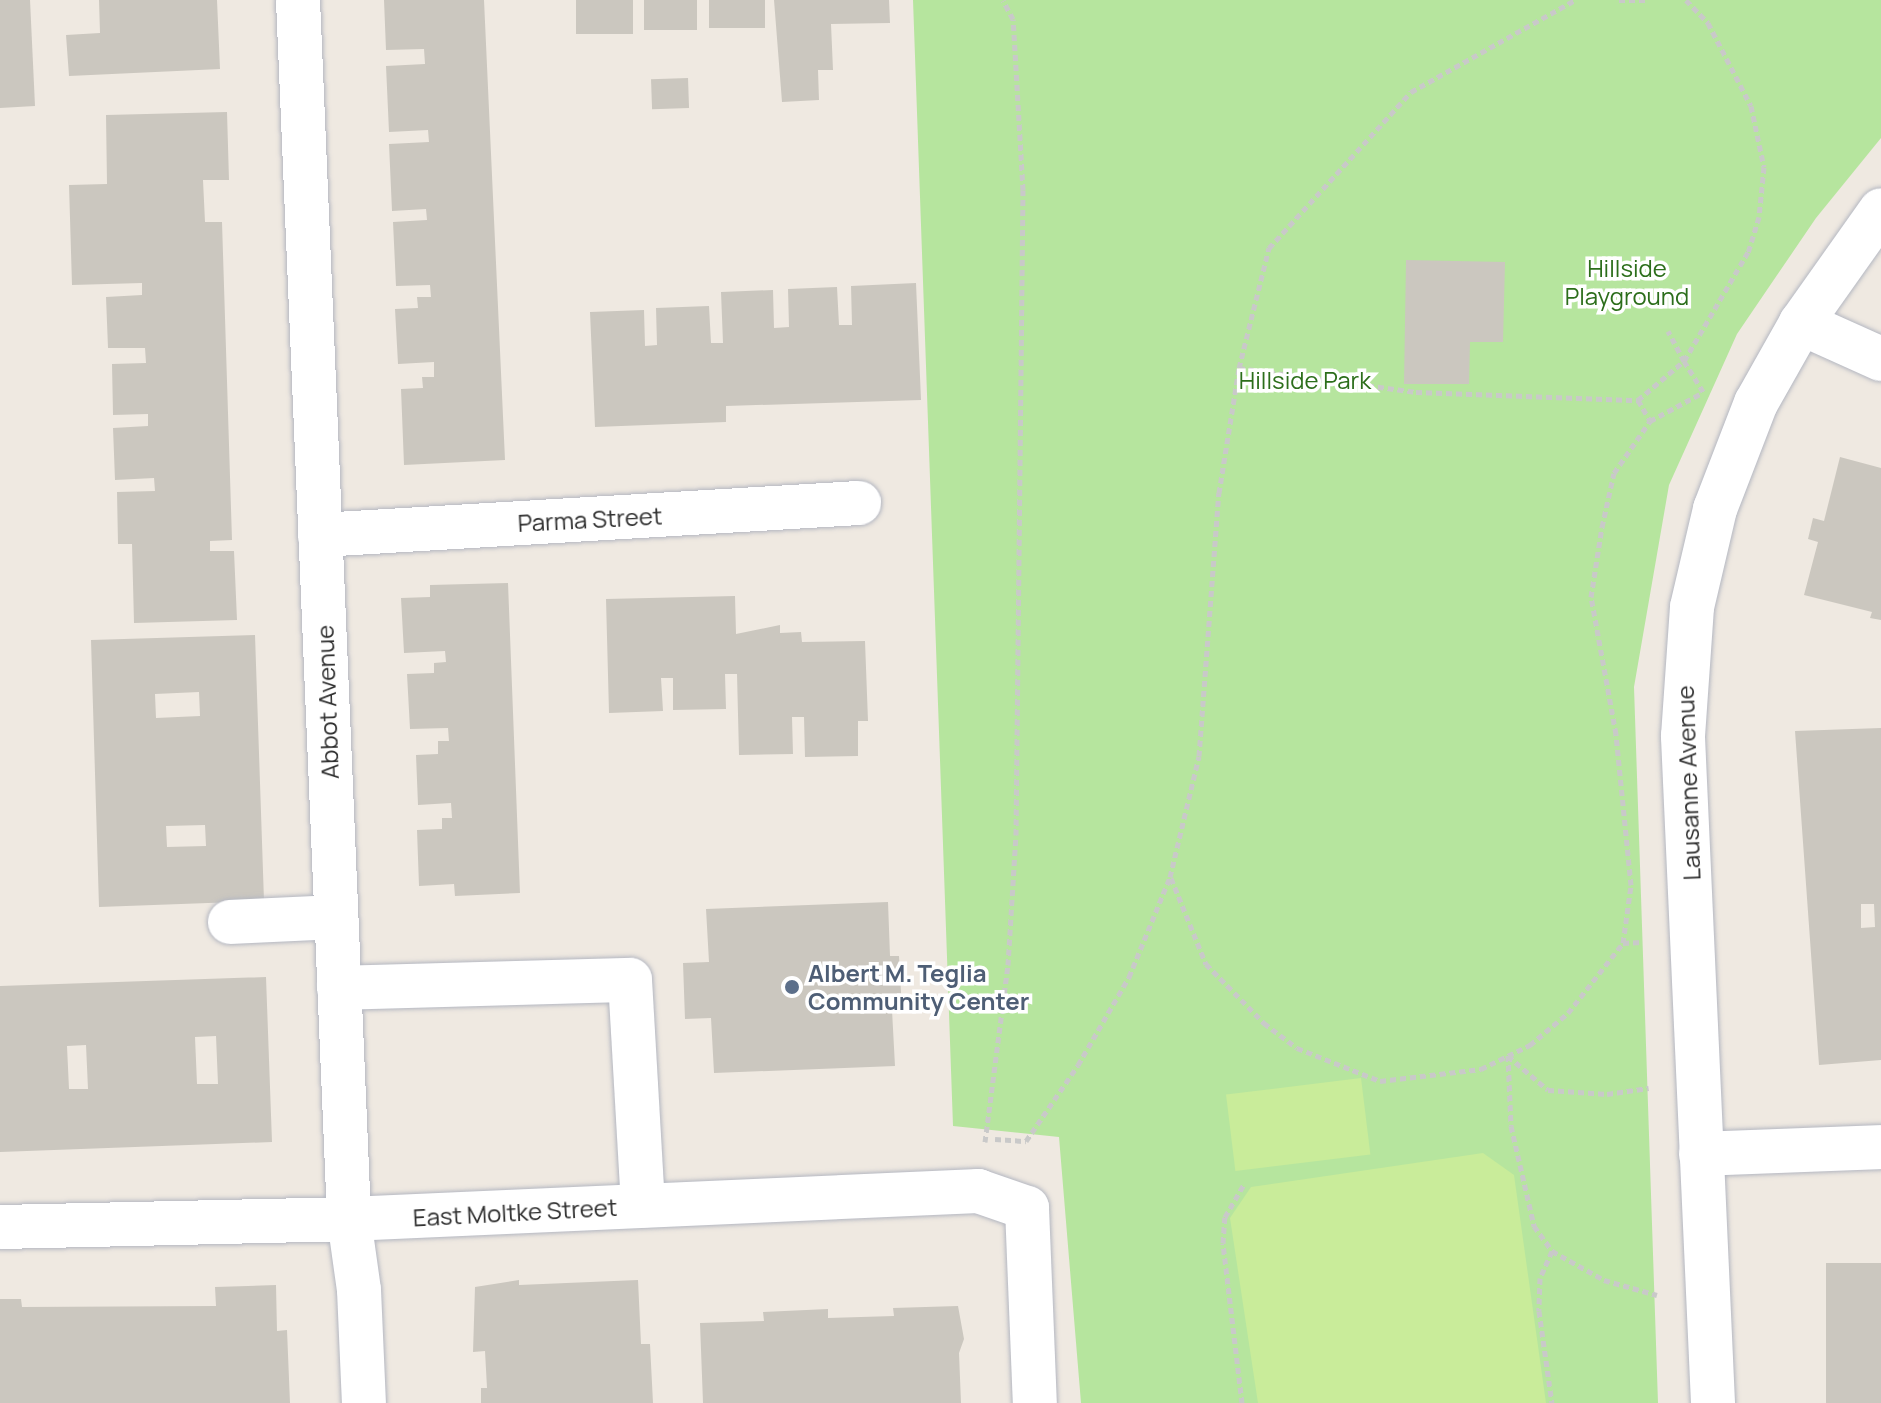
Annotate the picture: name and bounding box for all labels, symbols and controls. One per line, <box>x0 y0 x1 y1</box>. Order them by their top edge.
park label: Hillside Playground <box>1565 254 1689 310</box>
park label: Hillside Park <box>1239 366 1371 394</box>
street label: Parma Street <box>517 501 663 537</box>
street label: Abbot Avenue <box>310 624 344 780</box>
street label: Lausanne Avenue <box>1670 685 1706 881</box>
place label: Albert M. Teglia Community Center <box>808 959 1029 1015</box>
marker: Albert M. Teglia Community Center <box>783 978 801 996</box>
street label: East Moltke Street <box>412 1192 618 1232</box>

